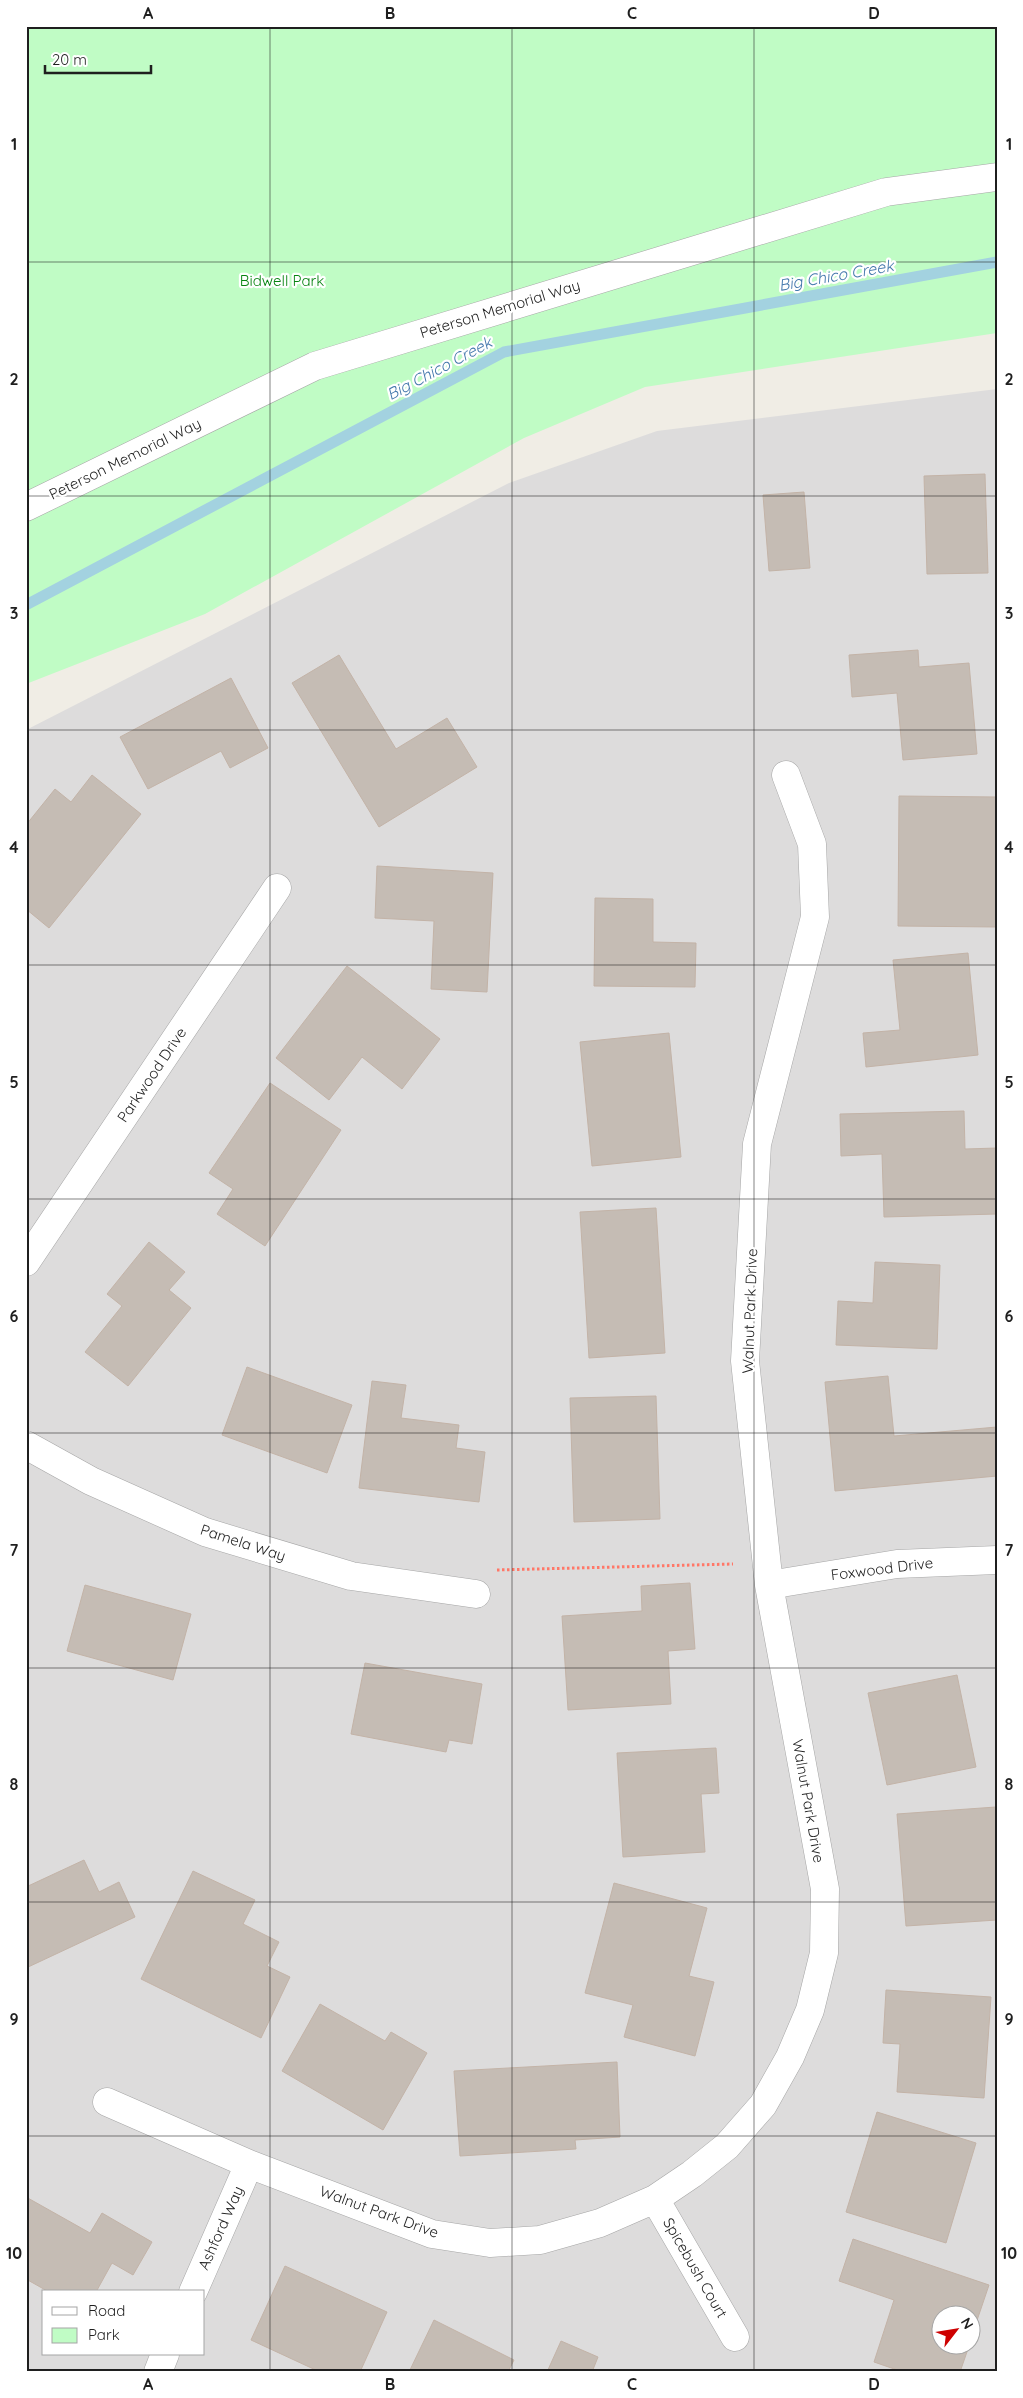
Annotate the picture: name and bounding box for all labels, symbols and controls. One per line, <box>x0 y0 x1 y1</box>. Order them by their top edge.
text: A <box>143 3 154 23</box>
text: B <box>385 3 395 23</box>
text: C <box>627 3 637 23</box>
text: D <box>868 3 880 23</box>
scale bar <box>45 42 151 74</box>
text: 20 m <box>52 50 87 69</box>
text: 1 <box>11 134 17 154</box>
text: 1 <box>1006 134 1012 154</box>
water label: Big Chico Creek <box>777 255 896 295</box>
park label: Bidwell Park <box>240 271 324 290</box>
street label: Peterson Memorial Way <box>417 275 582 342</box>
water label: Big Chico Creek <box>383 331 496 404</box>
text: 2 <box>9 369 19 389</box>
text: 2 <box>1004 369 1014 389</box>
street label: Peterson Memorial Way <box>46 413 204 504</box>
text: 3 <box>10 603 18 623</box>
text: 3 <box>1005 603 1013 623</box>
text: 4 <box>9 837 19 857</box>
text: 4 <box>1004 837 1014 857</box>
street label: Parkwood Drive <box>113 1024 190 1126</box>
text: 5 <box>9 1072 19 1092</box>
text: 5 <box>1004 1072 1014 1092</box>
street label: Walnut Park Drive <box>738 1248 761 1374</box>
text: 6 <box>10 1306 19 1326</box>
text: 6 <box>1005 1306 1014 1326</box>
street label: Pamela Way <box>198 1520 288 1565</box>
text: 7 <box>10 1540 19 1560</box>
text: 7 <box>1005 1540 1014 1560</box>
street label: Foxwood Drive <box>830 1553 934 1584</box>
street label: Walnut Park Drive <box>788 1738 829 1864</box>
text: 8 <box>10 1774 19 1794</box>
text: 8 <box>1005 1774 1014 1794</box>
text: 9 <box>9 2009 19 2029</box>
text: 9 <box>1004 2009 1014 2029</box>
street label: Walnut Park Drive <box>317 2181 441 2242</box>
street label: Ashford Way <box>194 2183 247 2273</box>
street label: Spicebush Court <box>659 2214 732 2321</box>
text: 10 <box>6 2243 22 2263</box>
text: 10 <box>1001 2243 1017 2263</box>
legend <box>42 2290 205 2356</box>
text: Road <box>88 2301 125 2320</box>
north arrow <box>930 2306 980 2356</box>
text: N <box>957 2314 978 2332</box>
text: Park <box>88 2325 120 2344</box>
text: A <box>143 2374 154 2394</box>
text: B <box>385 2374 395 2394</box>
text: C <box>627 2374 637 2394</box>
text: D <box>868 2374 880 2394</box>

